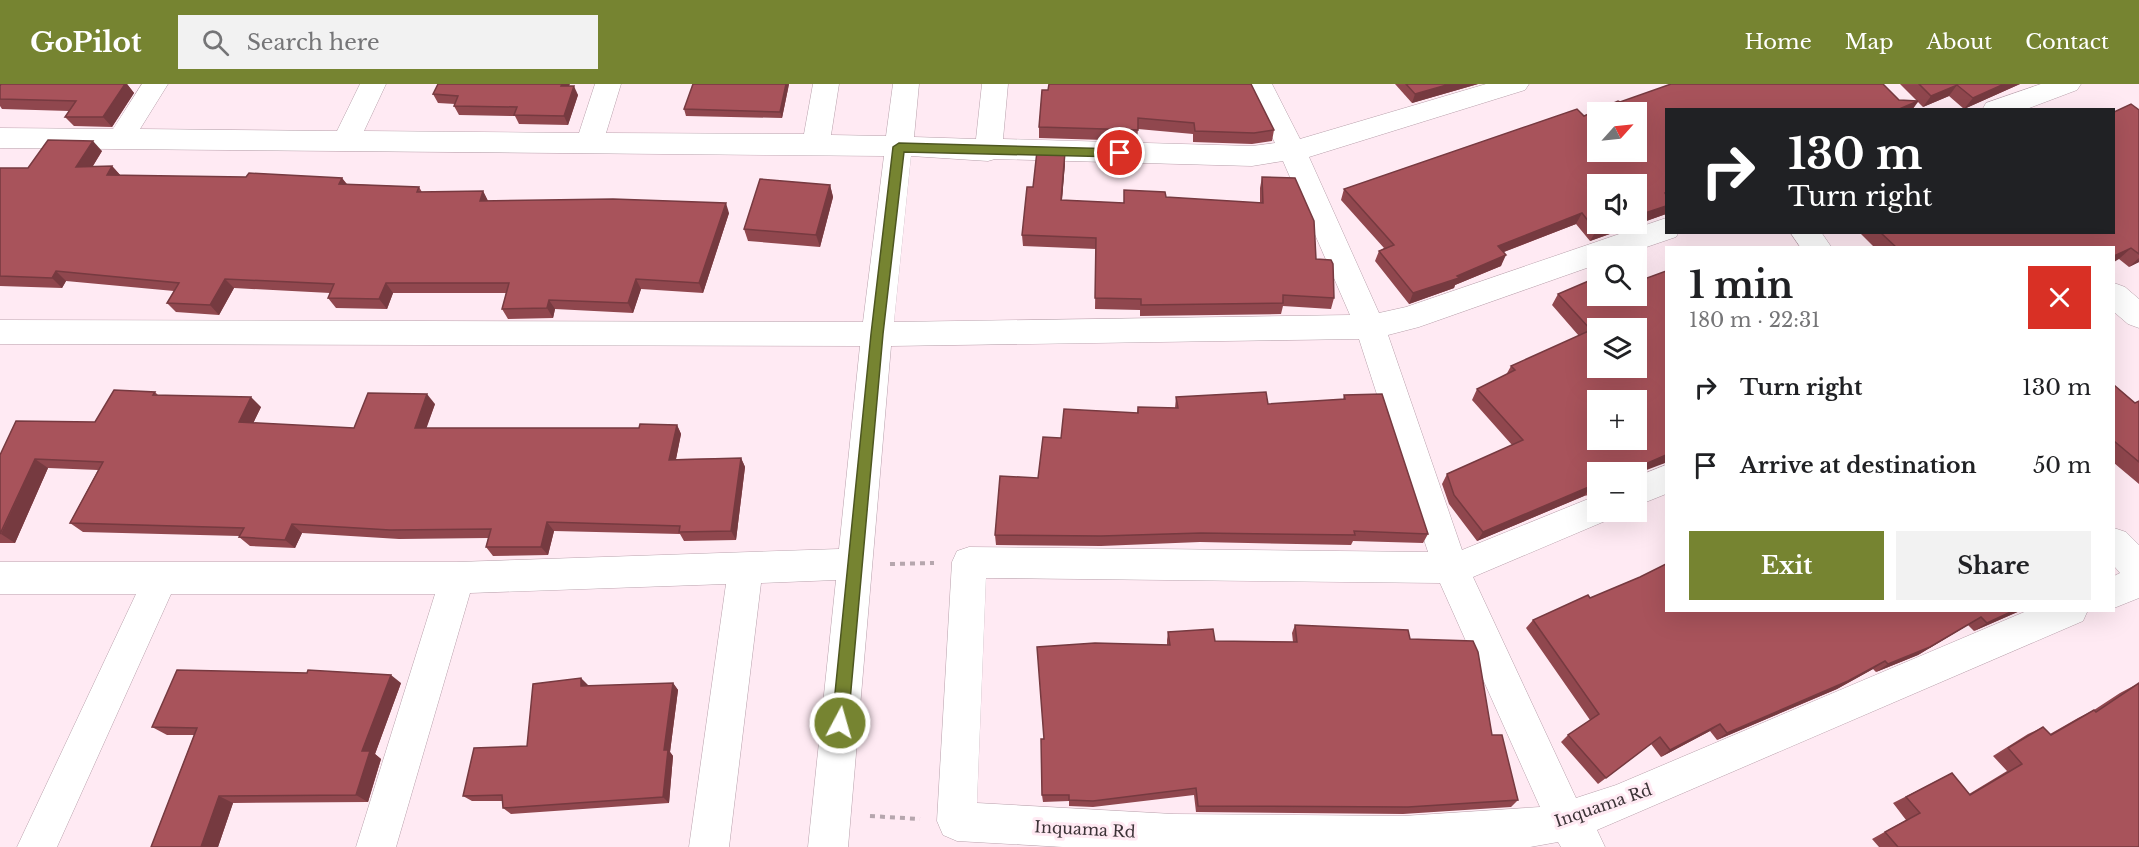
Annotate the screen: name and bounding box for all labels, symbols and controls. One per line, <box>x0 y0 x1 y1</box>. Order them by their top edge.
search box <box>178 15 598 69</box>
text: GoPilot <box>30 25 142 60</box>
icon: search <box>199 26 232 59</box>
text: Search here <box>247 29 380 56</box>
text: Home <box>1745 29 1812 55</box>
text: Map <box>1845 29 1893 55</box>
text: About <box>1926 29 1992 55</box>
text: Contact <box>2025 29 2109 55</box>
north arrow <box>1587 102 1647 162</box>
map controls <box>1587 102 1647 522</box>
pin <box>1094 127 1145 178</box>
text: 130 m <box>1788 128 1922 180</box>
icon: right <box>1689 132 1767 210</box>
icon: arrive <box>1103 136 1136 169</box>
button: sound <box>1587 174 1647 234</box>
text: Turn right <box>1788 180 1932 213</box>
button: search <box>1587 246 1647 306</box>
text: 1 min <box>1689 263 1793 308</box>
button: close <box>2028 266 2091 329</box>
text: 180 m · 22:31 <box>1689 308 1820 332</box>
button: layers <box>1587 318 1647 378</box>
icon: right <box>1689 371 1722 404</box>
text: Turn right <box>1740 374 1862 401</box>
text: 130 m <box>2022 374 2091 401</box>
button: + <box>1587 390 1647 450</box>
icon: arrive <box>1689 449 1722 482</box>
text: Arrive at destination <box>1740 452 1977 479</box>
text: 50 m <box>2033 452 2091 479</box>
button: − <box>1587 462 1647 522</box>
button: Exit <box>1689 531 1884 600</box>
button: Share <box>1896 531 2091 600</box>
position arrow <box>808 691 872 755</box>
street label: Inquama Rd <box>1552 779 1654 831</box>
street label: Inquama Rd <box>1034 816 1136 842</box>

